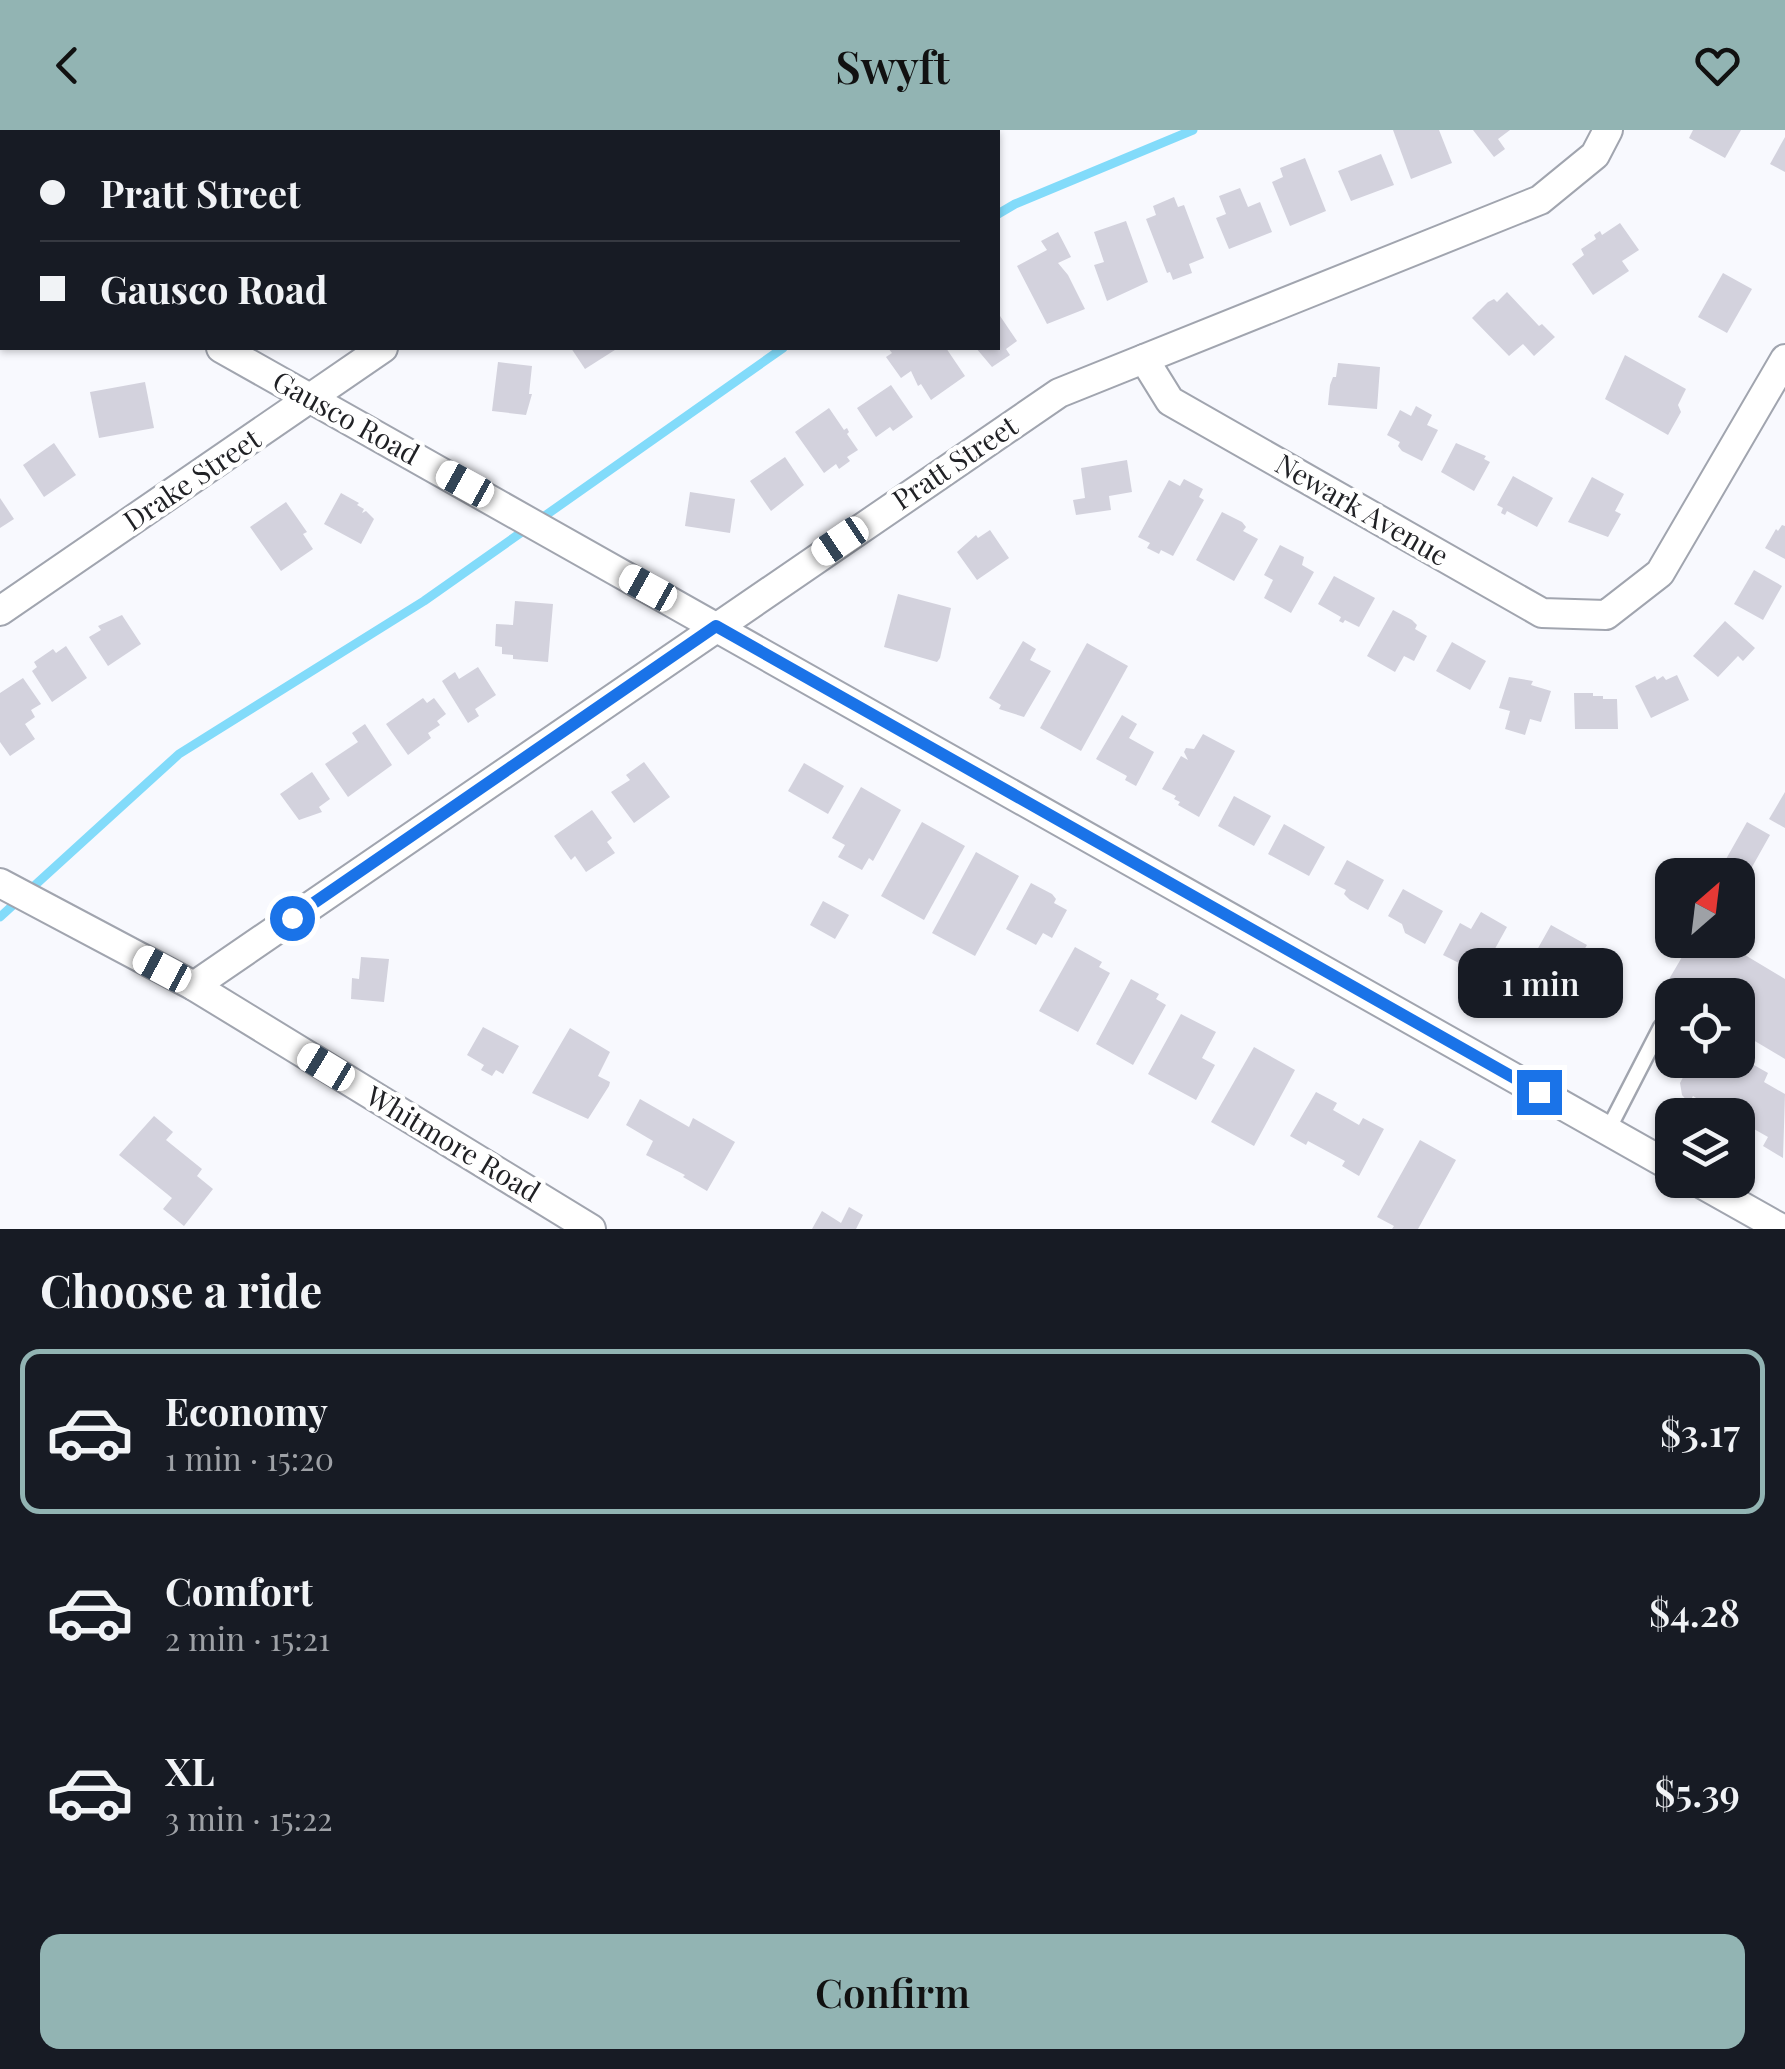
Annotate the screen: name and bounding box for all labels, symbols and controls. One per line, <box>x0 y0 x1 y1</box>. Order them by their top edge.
text: Swyft <box>835 35 950 95</box>
icon: back <box>40 38 95 93</box>
icon: heart <box>1690 38 1745 93</box>
text: Pratt Street <box>100 167 301 218</box>
text: Gausco Road <box>100 263 327 314</box>
street label: Gausco Road <box>267 361 426 472</box>
street label: Pratt Street <box>884 406 1025 517</box>
street label: Drake Street <box>115 419 268 538</box>
street label: Newark Avenue <box>1269 444 1456 573</box>
car <box>431 456 499 512</box>
car <box>807 512 873 570</box>
car <box>614 560 682 616</box>
north arrow <box>1655 858 1755 958</box>
map controls <box>1655 858 1755 1198</box>
route start <box>270 896 315 941</box>
car <box>128 942 196 996</box>
callout: 1 min <box>1456 947 1622 1017</box>
text: 1 min <box>1502 961 1579 1004</box>
button: locate <box>1655 978 1755 1078</box>
car <box>293 1039 359 1095</box>
route end <box>1517 1070 1562 1115</box>
street label: Whitmore Road <box>359 1076 548 1209</box>
button: layers <box>1655 1098 1755 1198</box>
text: Choose a ride <box>40 1259 322 1319</box>
text: Economy <box>165 1385 328 1436</box>
icon: car <box>45 1387 135 1477</box>
text: $3.17 <box>1660 1406 1740 1457</box>
text: 1 min · 15:20 <box>165 1436 334 1479</box>
text: Comfort <box>165 1565 313 1616</box>
icon: car <box>45 1567 135 1657</box>
text: $4.28 <box>1649 1586 1740 1637</box>
text: 2 min · 15:21 <box>165 1616 330 1659</box>
text: XL <box>165 1745 214 1796</box>
icon: car <box>45 1747 135 1837</box>
text: $5.39 <box>1654 1766 1740 1817</box>
text: 3 min · 15:22 <box>165 1796 333 1839</box>
button: Confirm <box>40 1934 1745 2049</box>

